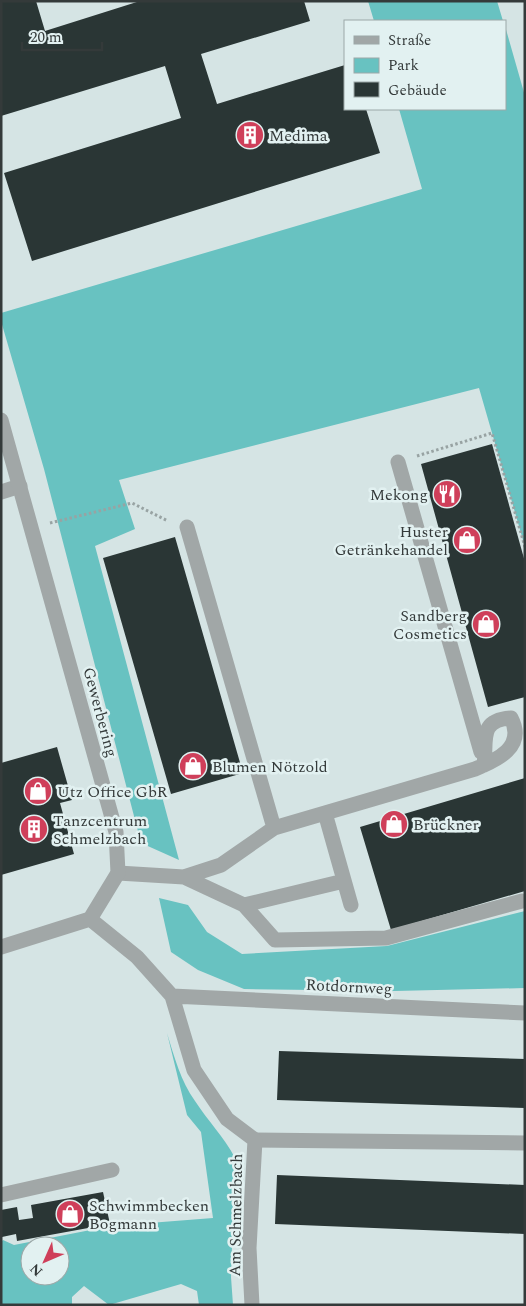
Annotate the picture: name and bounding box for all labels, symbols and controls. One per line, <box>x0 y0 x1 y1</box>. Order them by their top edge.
scale bar <box>22 20 102 52</box>
legend <box>344 20 506 110</box>
text: 20 m <box>30 26 62 49</box>
text: Straße <box>388 29 431 52</box>
text: Park <box>388 54 419 77</box>
text: Gebäude <box>388 79 447 102</box>
building icon: Medima <box>235 120 265 150</box>
place label: Medima <box>269 124 328 148</box>
restaurant icon: Mekong <box>432 479 462 509</box>
place label: Mekong <box>370 483 428 507</box>
place label: Huster Getränkehandel <box>334 520 448 562</box>
shop icon: Huster Getränkehandel <box>452 525 482 555</box>
place label: Sandberg Cosmetics <box>393 604 467 646</box>
shop icon: Sandberg Cosmetics <box>471 609 501 639</box>
street label: Gewerbering <box>76 665 124 760</box>
shop icon: Blumen Nötzold <box>178 751 208 781</box>
place label: Blumen Nötzold <box>212 755 328 779</box>
shop icon: Utz Office GbR <box>23 776 53 806</box>
place label: Utz Office GbR <box>57 780 168 804</box>
place label: Tanzcentrum Schmelzbach <box>53 809 148 851</box>
shop icon: Brückner <box>379 809 409 839</box>
place label: Brückner <box>413 813 479 837</box>
building icon: Tanzcentrum Schmelzbach <box>19 814 49 844</box>
street label: Rotdornweg <box>305 973 393 1001</box>
street label: Am Schmelzbach <box>223 1153 249 1277</box>
place label: Schwimmbecken Bogmann <box>89 1194 209 1236</box>
shop icon: Schwimmbecken Bogmann <box>55 1199 85 1229</box>
north arrow <box>20 1236 70 1286</box>
text: N <box>25 1258 48 1281</box>

